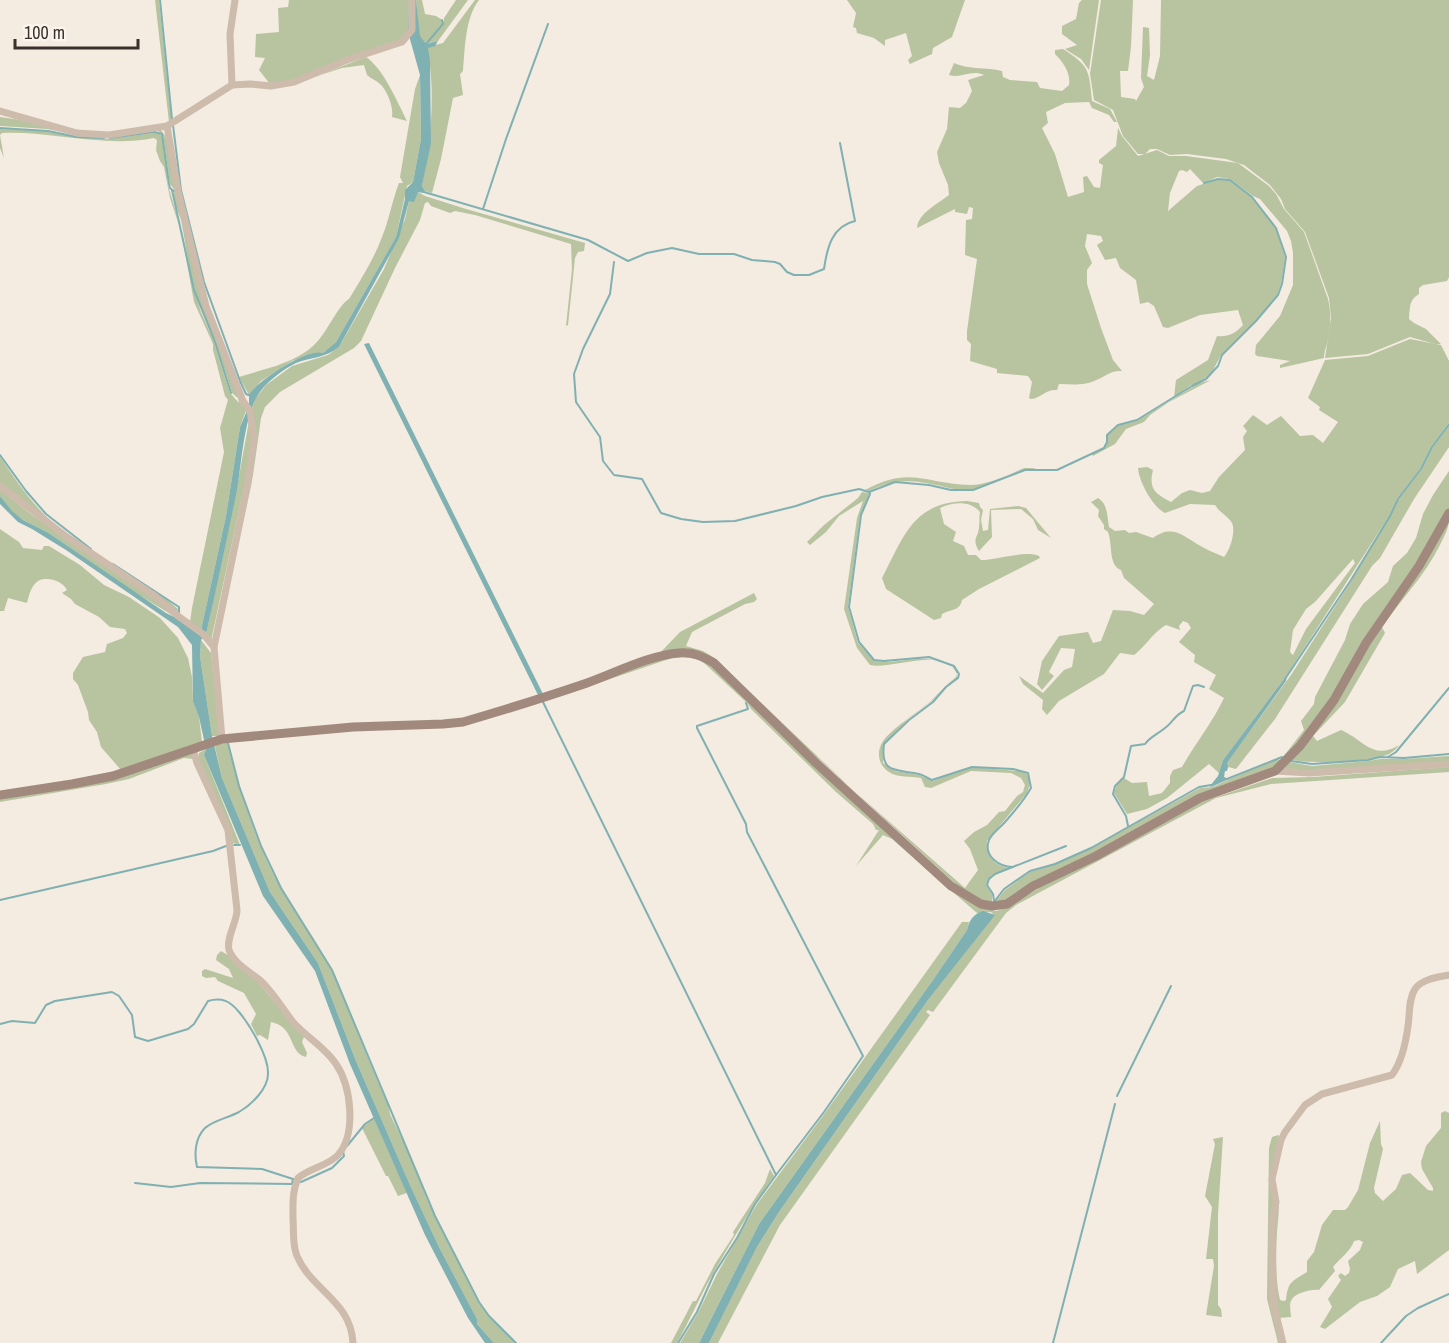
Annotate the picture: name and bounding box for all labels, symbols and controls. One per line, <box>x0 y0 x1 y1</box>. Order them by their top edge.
scale bar <box>15 12 138 50</box>
text: 100 m <box>24 20 65 45</box>

